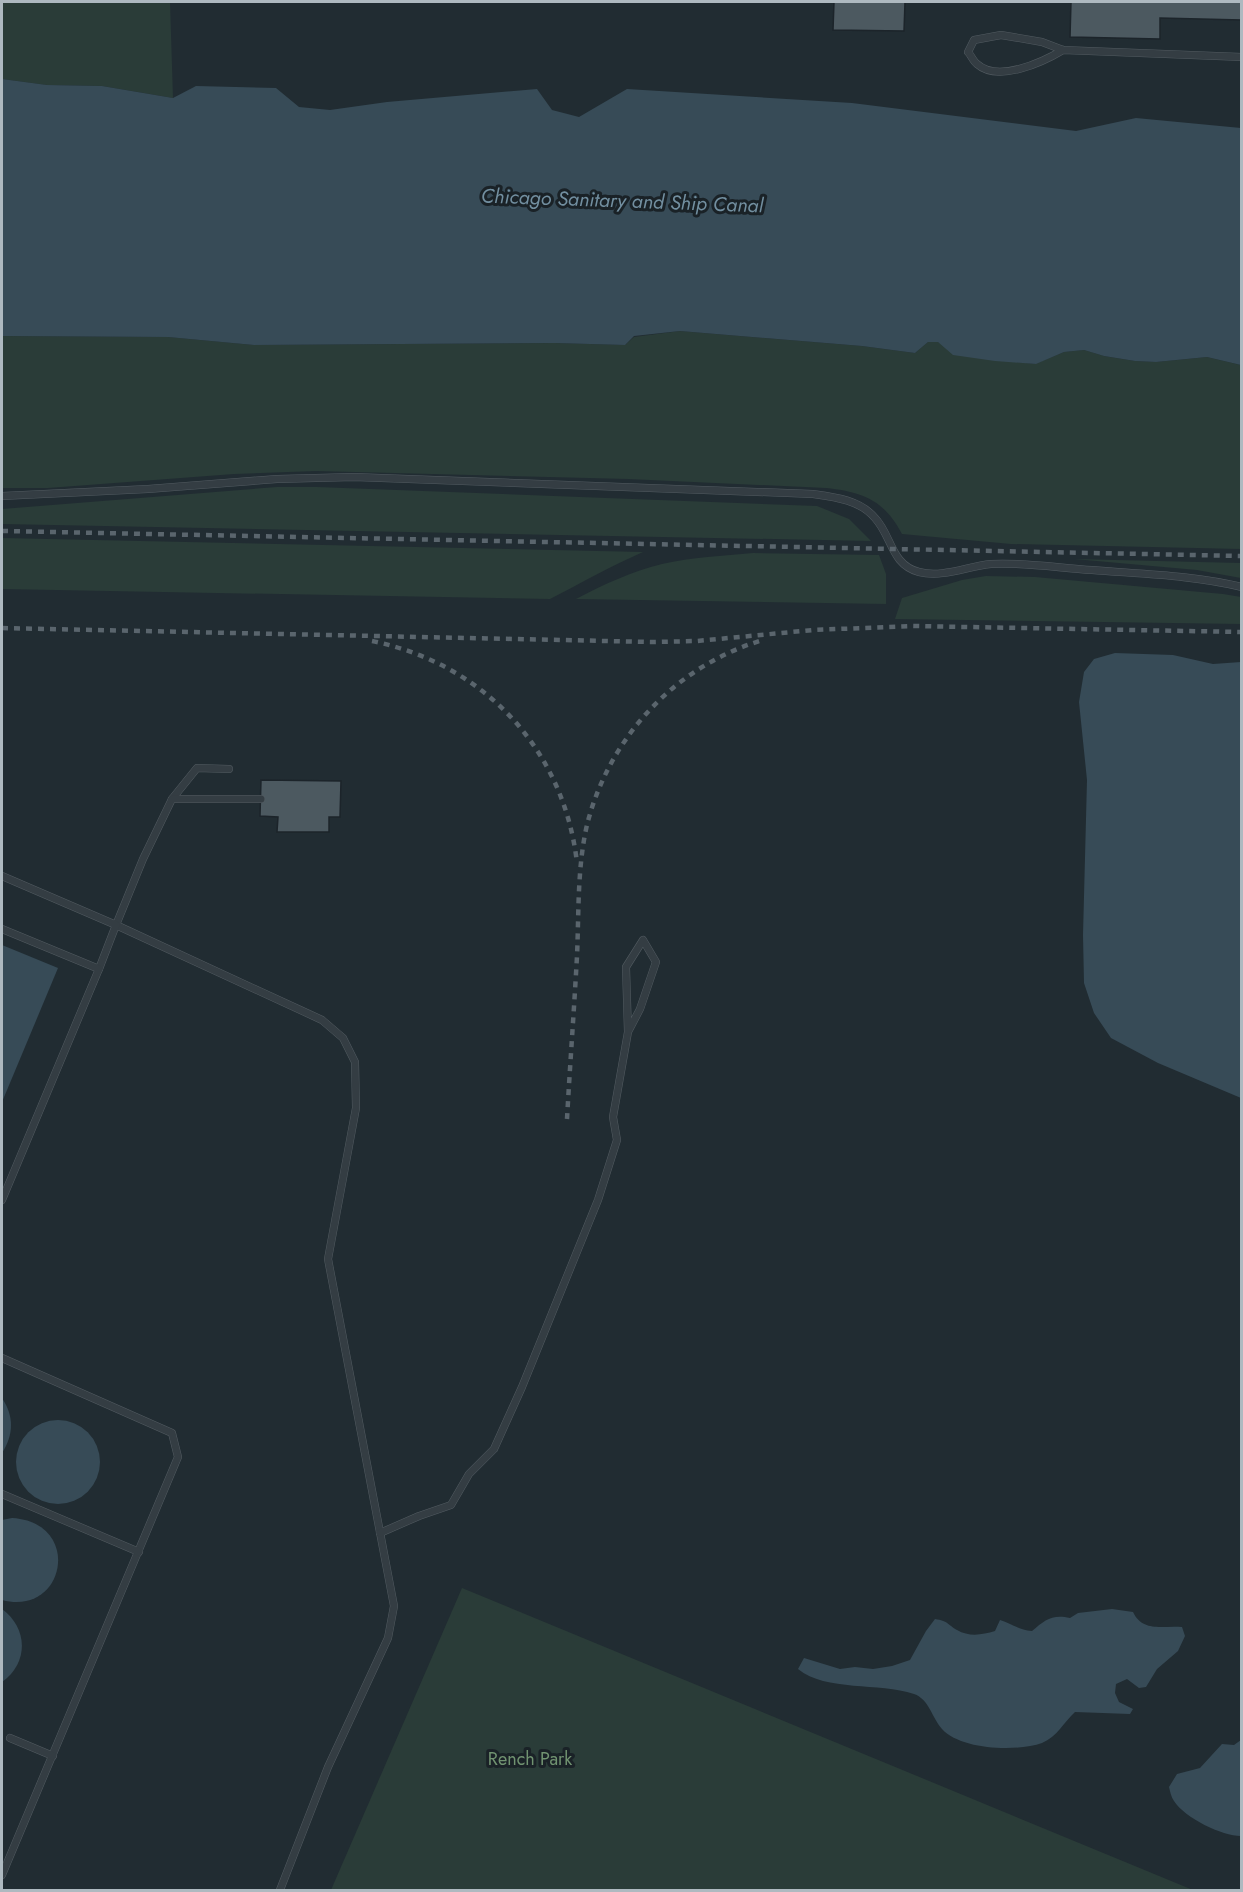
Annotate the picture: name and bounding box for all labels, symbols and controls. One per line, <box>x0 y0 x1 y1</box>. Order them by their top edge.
water label: Chicago Sanitary and Ship Canal <box>480 182 765 220</box>
park label: Rench Park <box>488 1746 572 1772</box>

